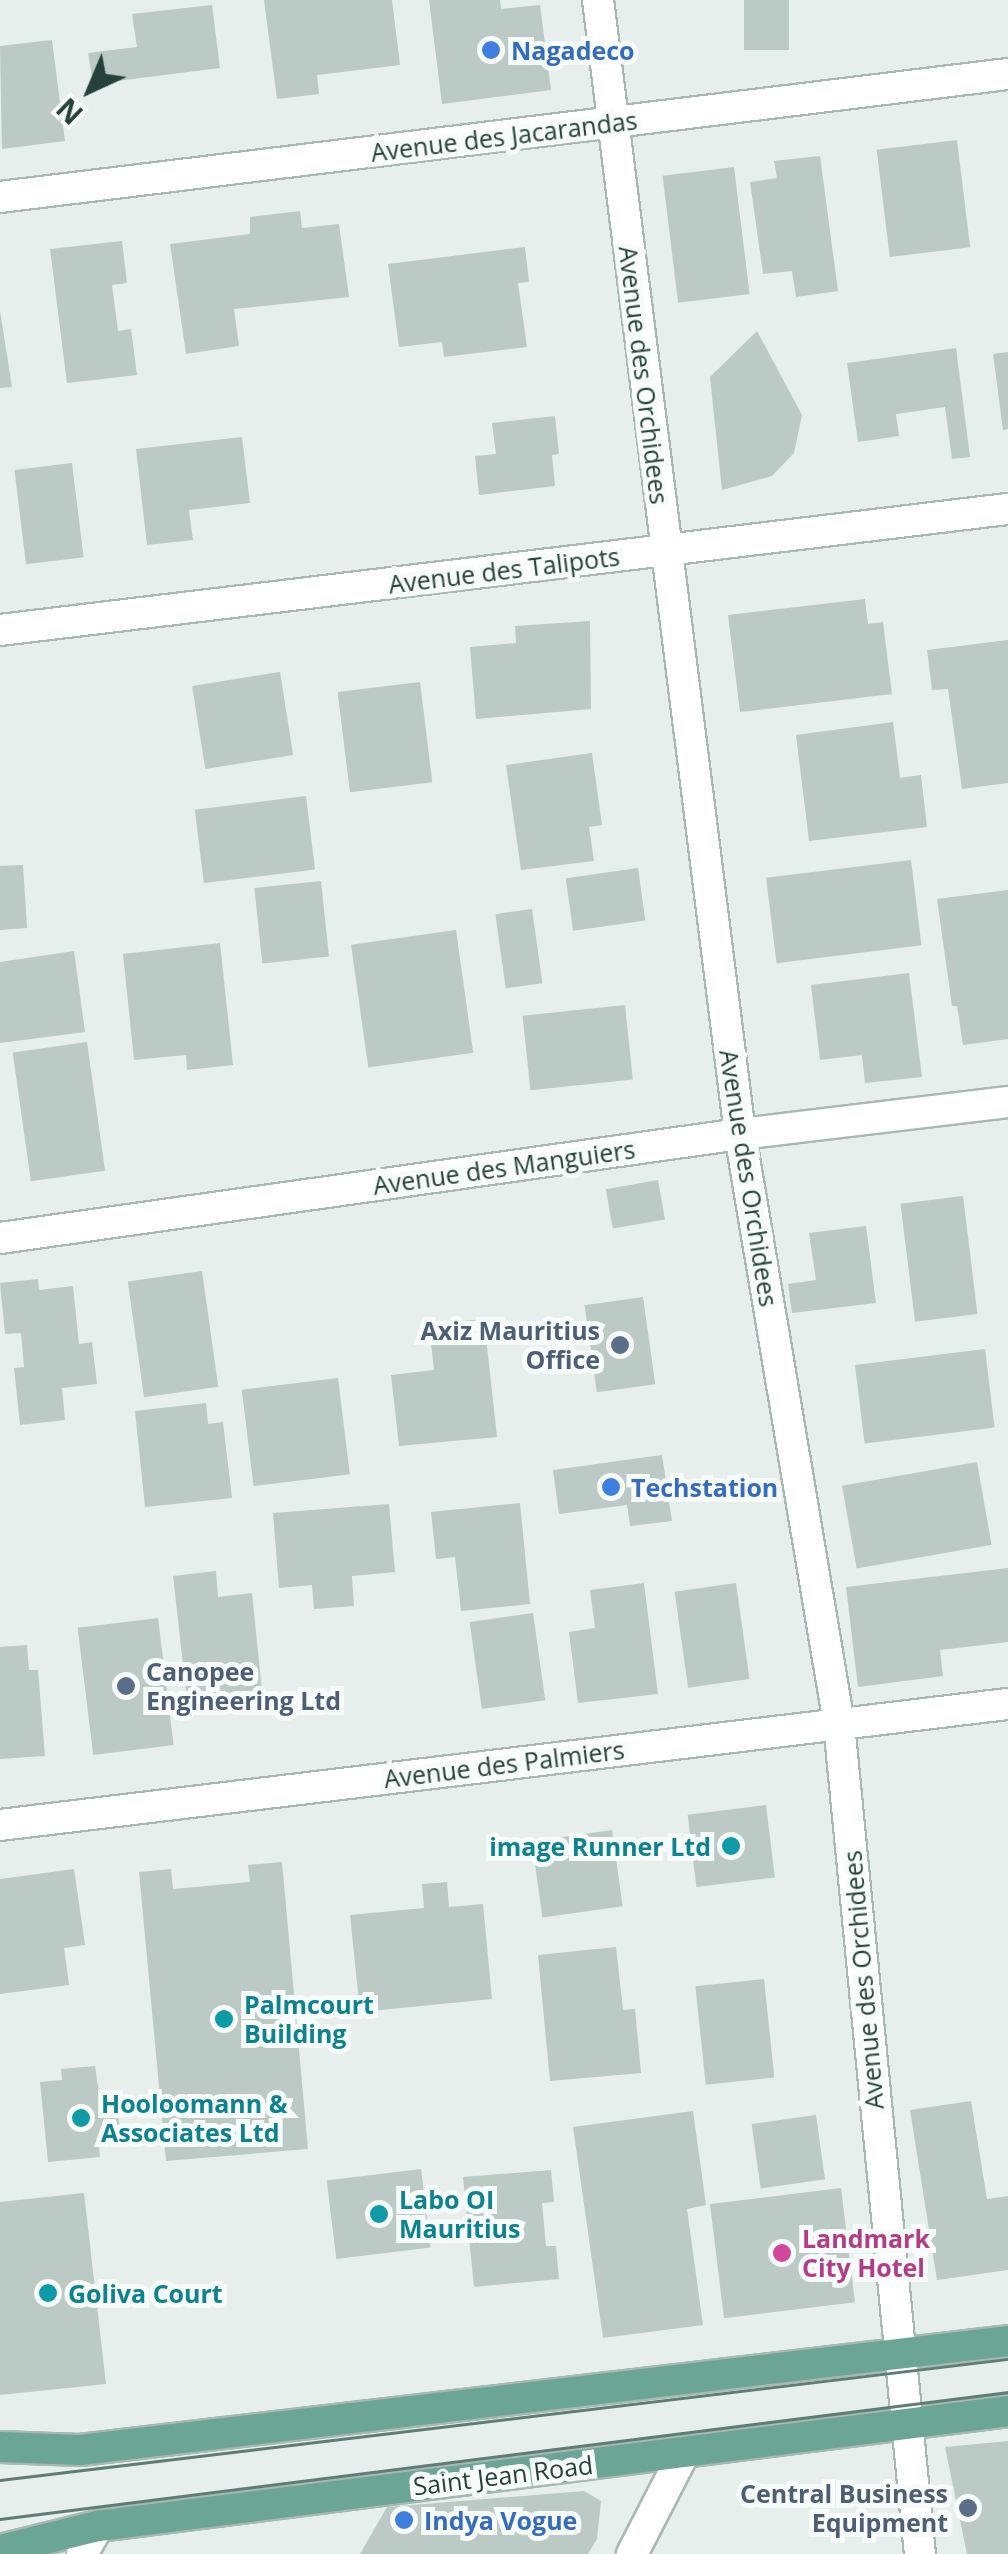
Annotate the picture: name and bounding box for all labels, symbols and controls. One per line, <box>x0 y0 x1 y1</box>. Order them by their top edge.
place label: Nagadeco <box>511 35 635 65</box>
marker: Nagadeco <box>480 39 502 61</box>
north arrow <box>40 40 140 140</box>
text: N <box>48 90 91 133</box>
street label: Avenue des Jacarandas <box>369 105 639 167</box>
street label: Avenue des Orchidees <box>613 244 675 506</box>
street label: Avenue des Talipots <box>387 541 621 599</box>
street label: Avenue des Orchidees <box>714 1047 784 1309</box>
street label: Avenue des Manguiers <box>371 1134 637 1200</box>
place label: Axiz Mauritius Office <box>421 1316 600 1375</box>
marker: Axiz Mauritius Office <box>609 1334 631 1356</box>
place label: Techstation <box>631 1472 778 1502</box>
marker: Techstation <box>600 1476 622 1498</box>
place label: Canopee Engineering Ltd <box>146 1657 341 1716</box>
marker: Canopee Engineering Ltd <box>115 1675 137 1697</box>
street label: Avenue des Palmiers <box>382 1734 626 1794</box>
place label: image Runner Ltd <box>489 1831 711 1861</box>
marker: image Runner Ltd <box>720 1835 742 1857</box>
street label: Avenue des Orchidees <box>837 1849 889 2111</box>
place label: Palmcourt Building <box>244 1990 374 2049</box>
marker: Palmcourt Building <box>213 2008 235 2030</box>
place label: Hooloomann & Associates Ltd <box>101 2089 287 2148</box>
marker: Hooloomann & Associates Ltd <box>70 2107 92 2129</box>
place label: Labo OI Mauritius <box>399 2185 520 2244</box>
marker: Labo OI Mauritius <box>368 2203 390 2225</box>
place label: Landmark City Hotel <box>802 2224 930 2283</box>
marker: Landmark City Hotel <box>771 2242 793 2264</box>
place label: Goliva Court <box>68 2278 223 2308</box>
marker: Goliva Court <box>37 2282 59 2304</box>
street label: Saint Jean Road <box>411 2449 595 2501</box>
place label: Central Business Equipment <box>740 2479 948 2538</box>
marker: Central Business Equipment <box>957 2497 979 2519</box>
place label: Indya Vogue <box>424 2505 577 2535</box>
marker: Indya Vogue <box>393 2509 415 2531</box>

